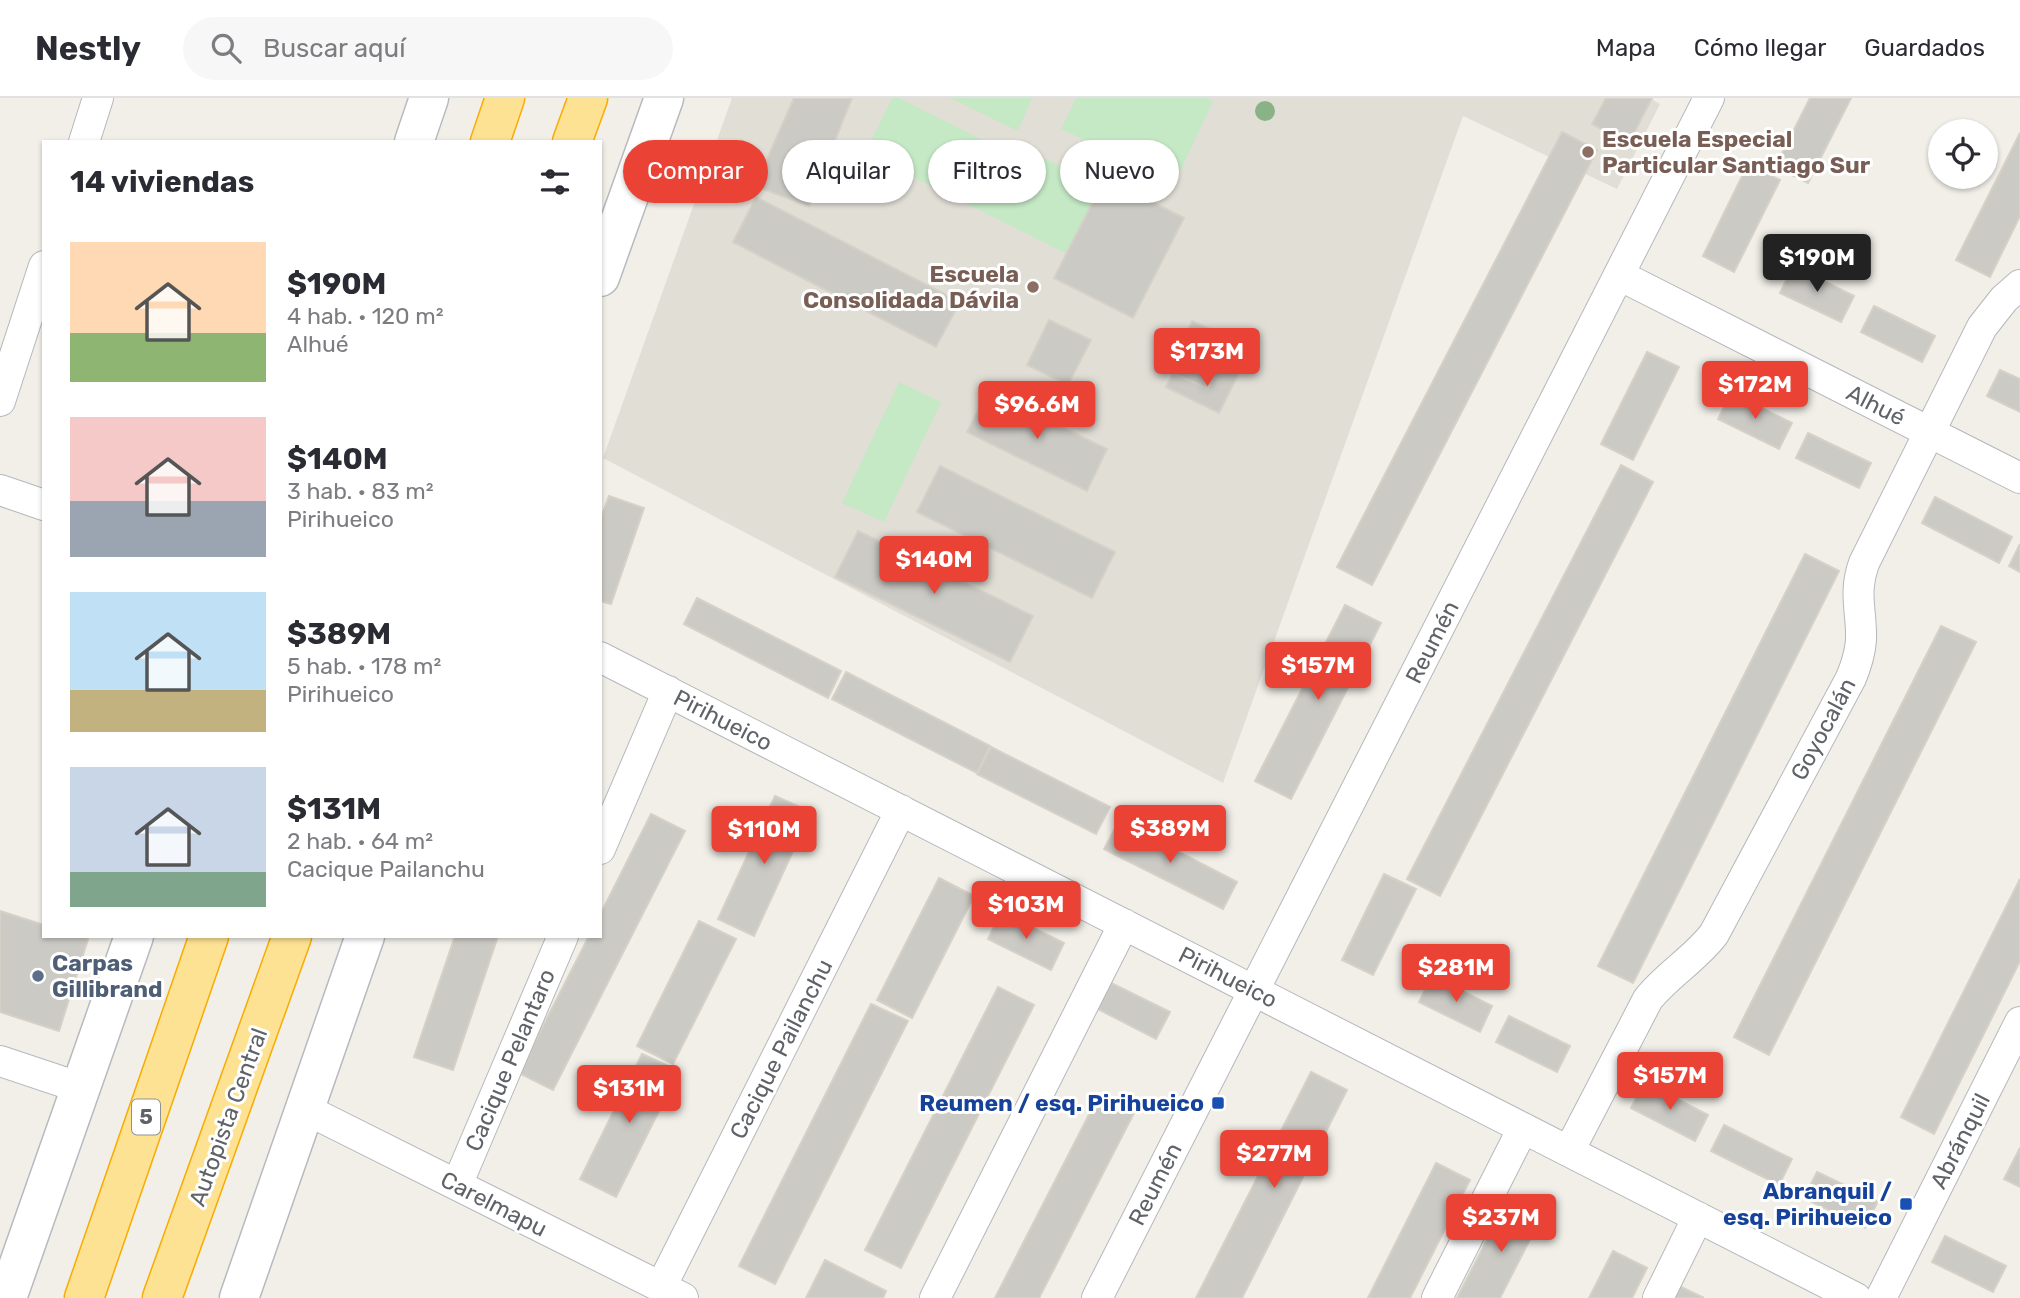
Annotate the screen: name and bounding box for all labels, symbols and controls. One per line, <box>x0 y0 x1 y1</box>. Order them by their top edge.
search box <box>183 17 673 80</box>
text: Nestly <box>35 29 141 68</box>
icon: search <box>207 29 245 67</box>
text: Buscar aquí <box>263 33 405 64</box>
text: Mapa <box>1596 34 1656 62</box>
text: Cómo llegar <box>1694 34 1826 62</box>
text: Guardados <box>1864 34 1985 62</box>
map controls <box>1928 119 1998 189</box>
button: locate <box>1928 119 1998 189</box>
place label: Escuela Especial Particular Santiago Sur <box>1602 125 1871 179</box>
chip: Comprar <box>623 140 768 203</box>
chip: Alquilar <box>782 140 914 203</box>
chip: Filtros <box>928 140 1046 203</box>
chip: Nuevo <box>1060 140 1179 203</box>
marker: Escuela Especial Particular Santiago Sur <box>1580 144 1596 160</box>
icon: filters <box>536 163 574 201</box>
text: 14 viviendas <box>70 164 254 200</box>
pin: $190M <box>1768 234 1866 294</box>
text: $190M <box>1779 243 1855 271</box>
place label: Escuela Consolidada Dávila <box>803 260 1019 314</box>
text: $190M <box>287 266 386 302</box>
icon: home <box>126 270 210 354</box>
marker: Escuela Consolidada Dávila <box>1025 279 1041 295</box>
text: 4 hab. · 120 m² <box>287 302 444 330</box>
pin: $173M <box>1158 328 1256 388</box>
text: Alhué <box>287 330 349 358</box>
text: $173M <box>1170 337 1244 365</box>
pin: $172M <box>1706 362 1804 421</box>
text: $172M <box>1718 370 1792 398</box>
street label: Alhué <box>1842 379 1910 431</box>
pin: $96.6M <box>980 382 1094 441</box>
text: $96.6M <box>994 390 1080 418</box>
text: $140M <box>287 441 388 477</box>
icon: home <box>126 445 210 529</box>
text: 3 hab. · 83 m² <box>287 477 434 505</box>
text: Pirihueico <box>287 505 394 533</box>
pin: $140M <box>885 536 983 596</box>
text: $140M <box>895 545 973 573</box>
street label: Reumén <box>1399 596 1465 688</box>
text: $389M <box>287 616 391 652</box>
icon: home <box>126 620 210 704</box>
pin: $157M <box>1269 642 1367 702</box>
text: $157M <box>1281 651 1355 679</box>
text: 5 hab. · 178 m² <box>287 652 441 680</box>
street label: Goyocalán <box>1784 673 1862 785</box>
text: Pirihueico <box>287 680 394 708</box>
street label: Pirihueico <box>669 683 777 757</box>
text: $131M <box>287 791 381 827</box>
icon: home <box>126 795 210 879</box>
pin: $110M <box>715 806 813 866</box>
pin: $389M <box>1121 806 1219 865</box>
text: $389M <box>1130 814 1210 842</box>
text: $110M <box>728 815 800 843</box>
text: 2 hab. · 64 m² <box>287 827 433 855</box>
text: Cacique Pailanchu <box>287 855 485 883</box>
pin: $103M <box>977 882 1075 941</box>
text: $103M <box>988 890 1064 918</box>
street label: Pirihueico <box>1174 940 1282 1014</box>
pin: $281M <box>1407 944 1505 1004</box>
place label: Carpas Gillibrand <box>52 949 163 1003</box>
text: $281M <box>1418 953 1494 981</box>
street label: Cacique Pailanchu <box>724 954 838 1144</box>
street label: Cacique Pelantaro <box>459 965 561 1155</box>
marker: Carpas Gillibrand <box>30 968 46 984</box>
street label: Autopista Central <box>183 1024 273 1210</box>
pin: $157M <box>1621 1052 1719 1112</box>
text: $157M <box>1633 1061 1707 1089</box>
pin: $131M <box>580 1066 678 1125</box>
text: $131M <box>593 1074 665 1102</box>
place label: Reumen / esq. Pirihueico <box>919 1089 1204 1117</box>
street label: Abránquil <box>1924 1089 1996 1193</box>
marker: Reumen / esq. Pirihueico <box>1210 1095 1226 1111</box>
road number: 5 <box>132 1100 160 1134</box>
pin: $277M <box>1225 1130 1323 1190</box>
street label: Reumén <box>1122 1138 1188 1230</box>
text: $277M <box>1236 1139 1312 1167</box>
street label: Carelmapu <box>436 1165 552 1243</box>
place label: Abranquil / esq. Pirihueico <box>1723 1177 1892 1231</box>
pin: $237M <box>1452 1194 1550 1254</box>
marker: Abranquil / esq. Pirihueico <box>1898 1196 1914 1212</box>
text: $237M <box>1462 1203 1540 1231</box>

